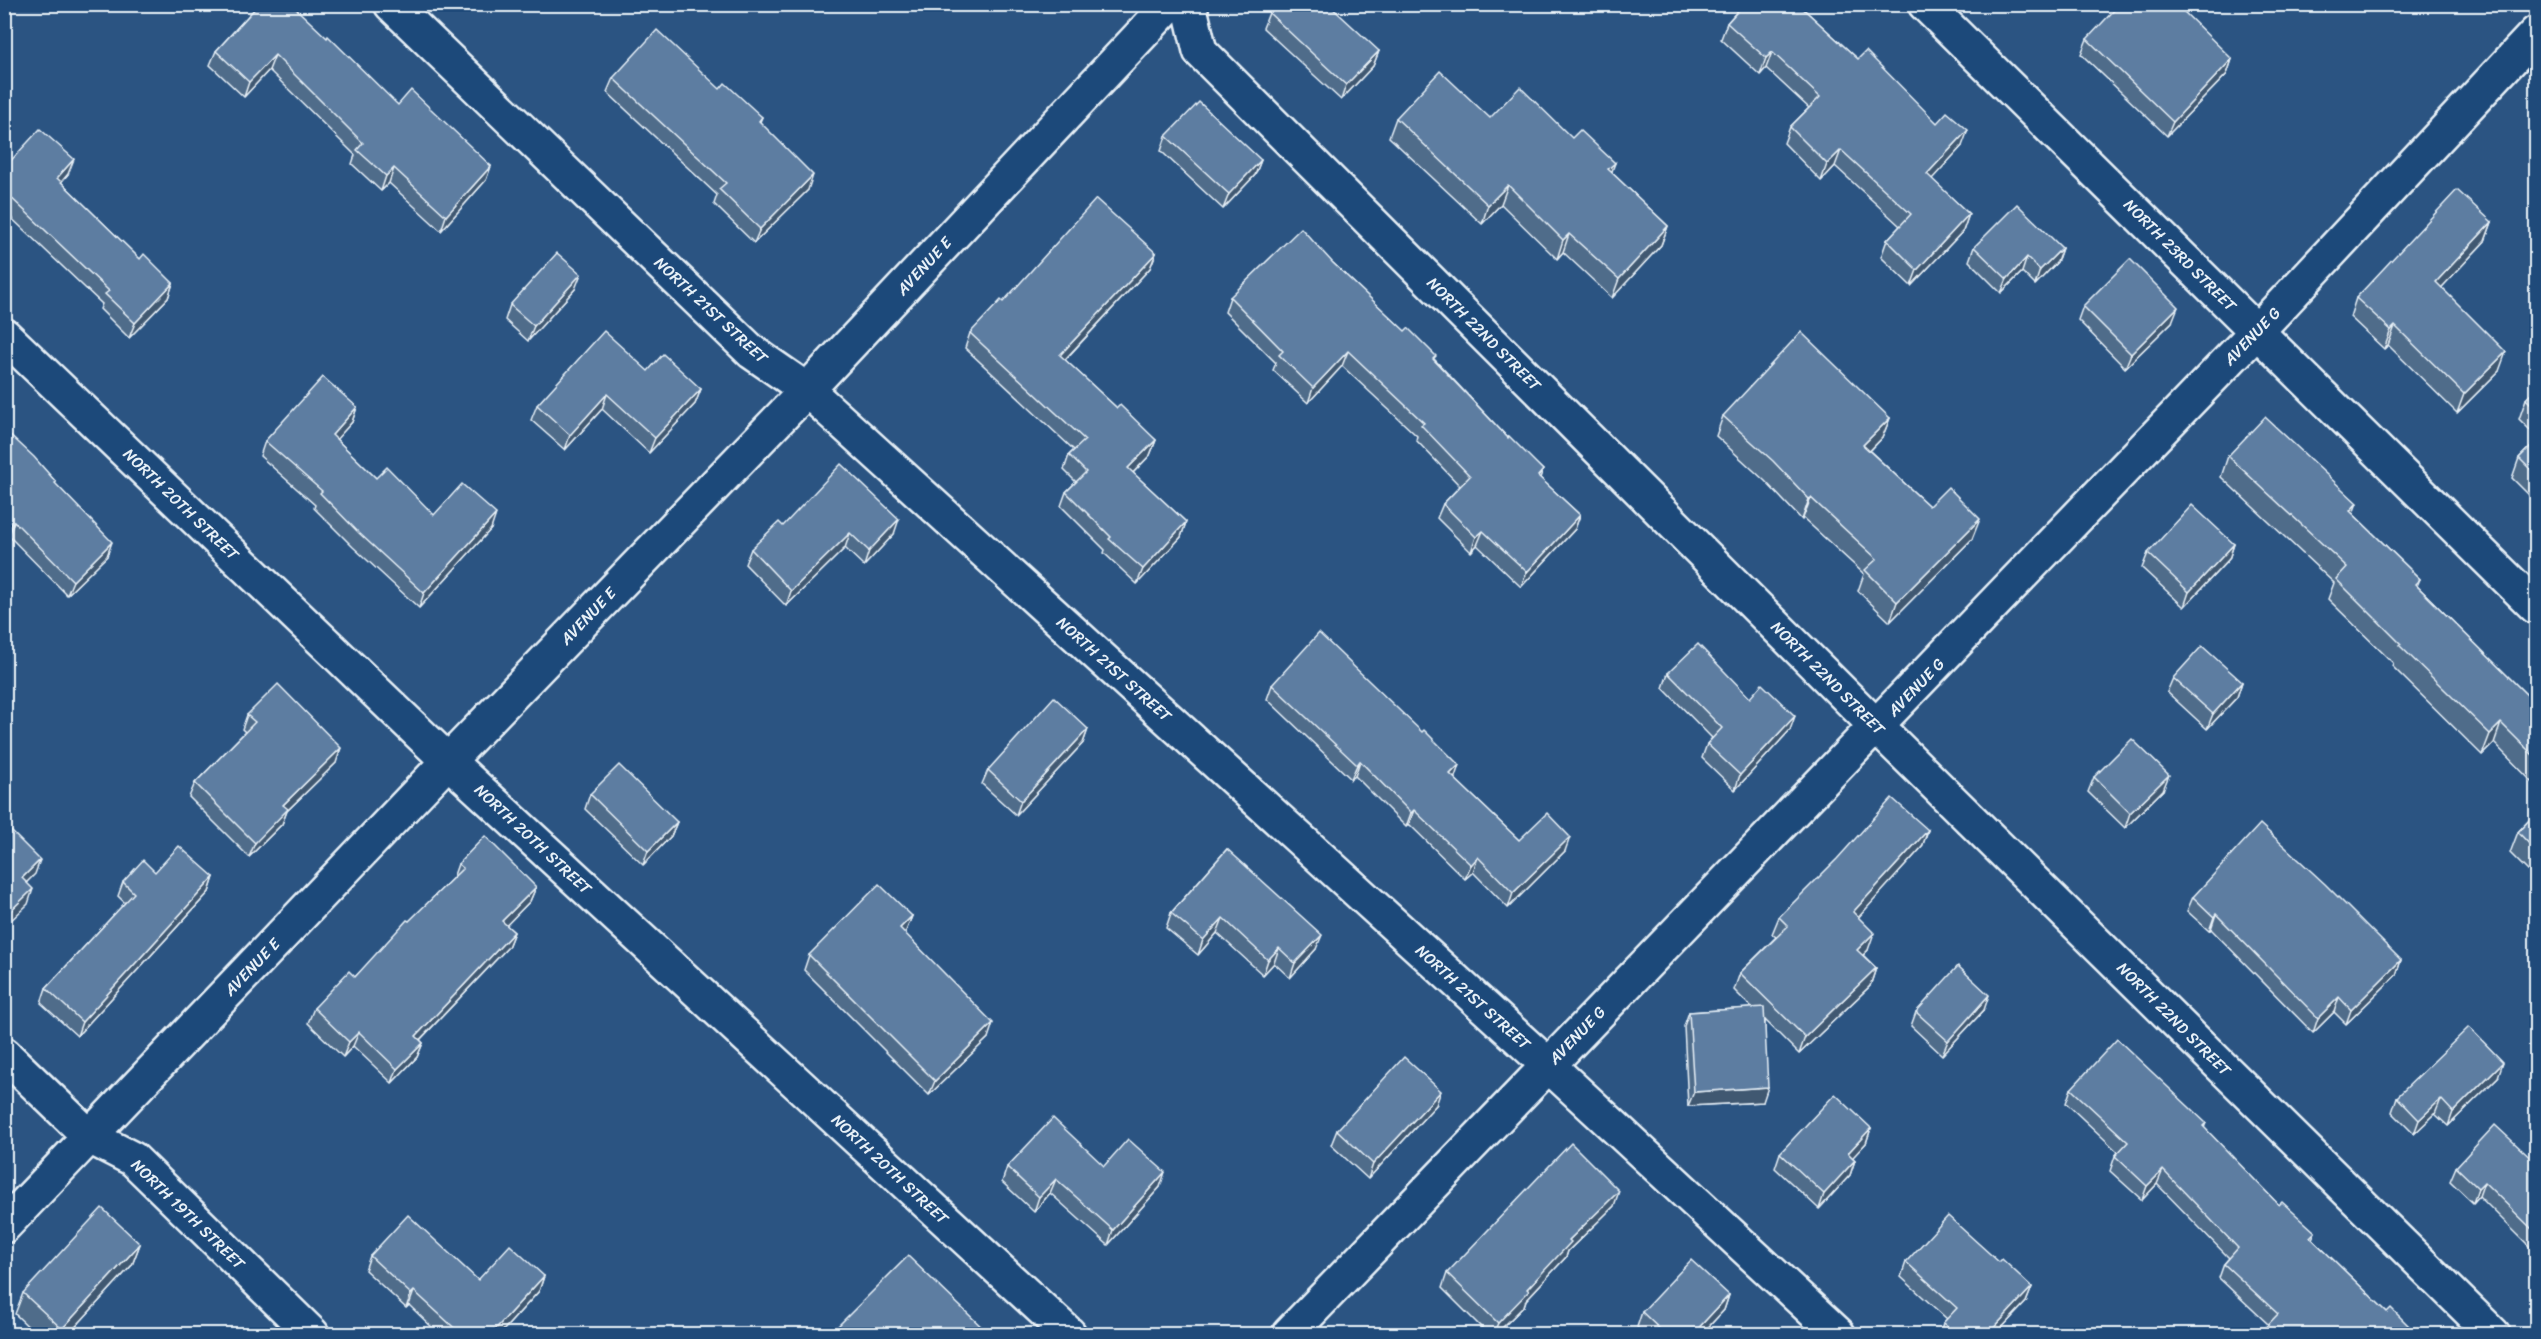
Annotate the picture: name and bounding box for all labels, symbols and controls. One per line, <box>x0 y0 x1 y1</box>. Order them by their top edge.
street label: NORTH 23RD STREET <box>2116 191 2244 319</box>
street label: AVENUE E <box>888 229 960 303</box>
street label: NORTH 21ST STREET <box>647 249 776 372</box>
street label: NORTH 22ND STREET <box>1420 270 1549 399</box>
street label: AVENUE G <box>2215 300 2288 373</box>
street label: NORTH 20TH STREET <box>116 441 247 568</box>
street label: AVENUE E <box>552 579 624 653</box>
street label: NORTH 21ST STREET <box>1049 609 1179 730</box>
street label: NORTH 22ND STREET <box>1764 614 1893 743</box>
street label: AVENUE G <box>1879 651 1952 724</box>
street label: NORTH 20TH STREET <box>467 776 600 902</box>
street label: AVENUE E <box>216 930 288 1004</box>
street label: NORTH 21ST STREET <box>1408 937 1538 1058</box>
street label: NORTH 22ND STREET <box>2110 955 2239 1084</box>
street label: AVENUE G <box>1540 999 1613 1072</box>
street label: NORTH 20TH STREET <box>824 1106 957 1232</box>
street label: NORTH 19TH STREET <box>124 1151 253 1277</box>

